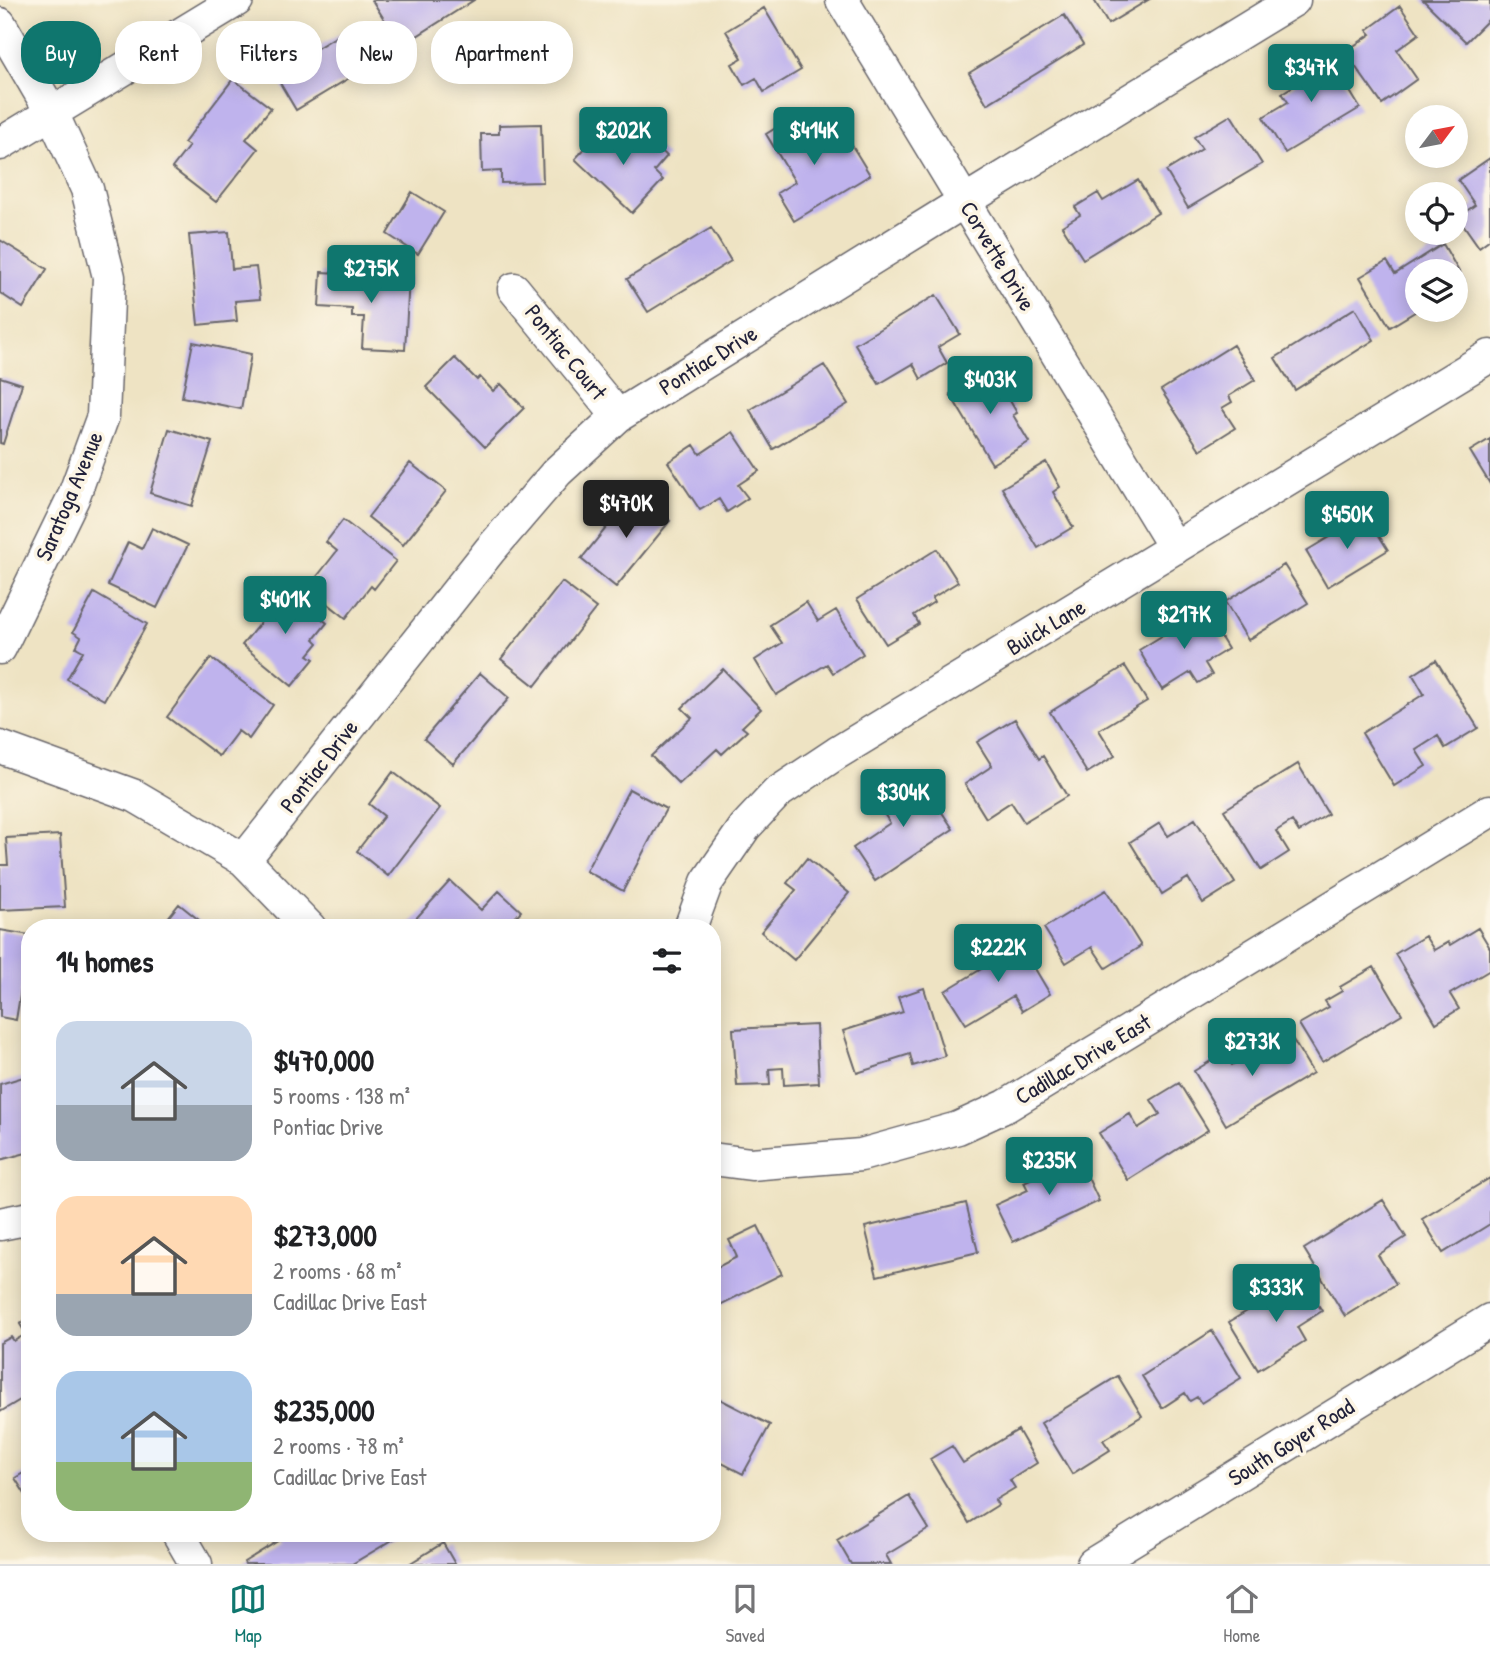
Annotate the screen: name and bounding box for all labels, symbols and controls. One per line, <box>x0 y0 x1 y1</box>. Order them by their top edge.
chip: Buy <box>21 21 101 84</box>
chip: Rent <box>115 21 202 84</box>
chip: Filters <box>216 21 322 84</box>
chip: New <box>336 21 417 84</box>
chip: Apartment <box>431 21 573 84</box>
pin: $347K <box>1262 44 1360 104</box>
text: $347K <box>1284 51 1338 82</box>
north arrow <box>1405 105 1468 168</box>
map controls <box>1405 105 1468 322</box>
pin: $202K <box>574 108 672 167</box>
pin: $414K <box>765 108 863 167</box>
text: $202K <box>595 114 651 145</box>
text: $414K <box>789 114 839 145</box>
button: locate <box>1405 182 1468 245</box>
street label: Corvette Drive <box>954 195 1043 316</box>
pin: $275K <box>322 246 420 305</box>
text: $275K <box>343 252 399 283</box>
button: layers <box>1405 259 1468 322</box>
street label: Pontiac Court <box>518 297 615 407</box>
street label: Pontiac Drive <box>653 317 763 402</box>
pin: $403K <box>941 356 1039 416</box>
text: $403K <box>964 363 1016 394</box>
street label: Saratoga Avenue <box>27 426 110 565</box>
pin: $470K <box>577 480 675 540</box>
text: $470K <box>599 487 653 518</box>
pin: $450K <box>1298 491 1396 551</box>
text: $450K <box>1321 498 1373 529</box>
pin: $401K <box>236 576 334 636</box>
text: $401K <box>260 583 310 614</box>
street label: Buick Lane <box>1001 591 1091 662</box>
pin: $217K <box>1135 592 1233 651</box>
text: $217K <box>1157 598 1211 629</box>
street label: Pontiac Drive <box>272 713 365 819</box>
pin: $304K <box>854 770 952 829</box>
text: $304K <box>877 776 929 807</box>
pin: $222K <box>949 925 1047 984</box>
text: $222K <box>970 931 1026 962</box>
text: 14 homes <box>56 941 154 981</box>
icon: filters <box>648 942 686 980</box>
street label: Cadillac Drive East <box>1009 1005 1157 1111</box>
pin: $273K <box>1203 1018 1301 1078</box>
text: $273K <box>1224 1025 1280 1056</box>
text: $470,000 <box>273 1040 374 1080</box>
icon: home <box>112 1049 196 1133</box>
text: 5 rooms · 138 m² <box>273 1080 410 1111</box>
text: Pontiac Drive <box>273 1111 383 1142</box>
pin: $235K <box>1000 1138 1098 1197</box>
text: $235K <box>1022 1144 1076 1175</box>
text: $273,000 <box>273 1215 377 1255</box>
icon: home <box>112 1224 196 1308</box>
text: 2 rooms · 68 m² <box>273 1255 401 1286</box>
pin: $333K <box>1227 1264 1325 1324</box>
text: $333K <box>1249 1271 1303 1302</box>
text: Cadillac Drive East <box>273 1286 426 1317</box>
text: $235,000 <box>273 1390 375 1430</box>
street label: South Goyer Road <box>1222 1391 1360 1493</box>
icon: home <box>112 1399 196 1483</box>
text: 2 rooms · 78 m² <box>273 1430 404 1461</box>
text: Cadillac Drive East <box>273 1461 426 1492</box>
tab: Map <box>229 1580 267 1648</box>
tab: Saved <box>726 1580 764 1648</box>
tab: Home <box>1223 1580 1261 1648</box>

